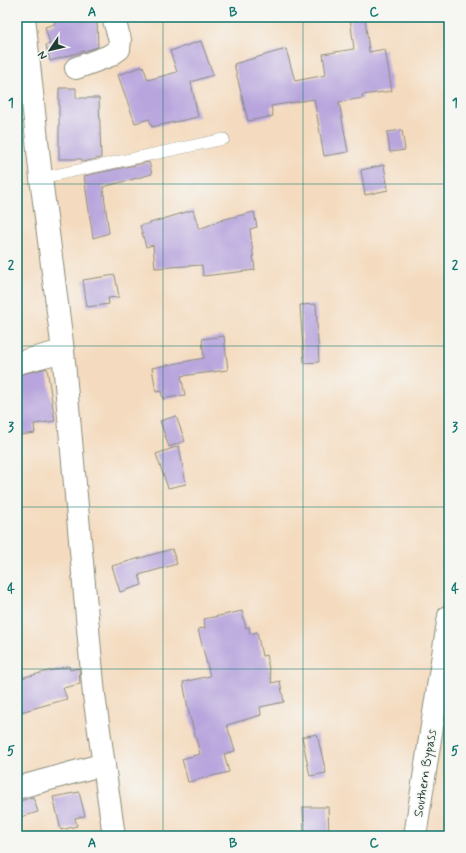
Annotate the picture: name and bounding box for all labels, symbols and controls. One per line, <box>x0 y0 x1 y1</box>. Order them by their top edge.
text: A <box>88 4 96 21</box>
text: B <box>229 4 238 21</box>
text: C <box>369 4 379 21</box>
north arrow <box>30 30 70 70</box>
text: N <box>35 48 50 62</box>
text: 1 <box>8 95 14 112</box>
text: 1 <box>452 95 458 112</box>
text: 2 <box>8 257 15 274</box>
text: 2 <box>452 257 459 274</box>
text: 3 <box>8 419 14 436</box>
text: 3 <box>452 419 458 436</box>
text: 4 <box>7 581 15 598</box>
text: 4 <box>451 581 459 598</box>
street label: Southern Bypass <box>410 728 441 818</box>
text: 5 <box>7 743 15 760</box>
text: 5 <box>451 743 459 760</box>
text: A <box>88 835 96 852</box>
text: B <box>229 835 238 852</box>
text: C <box>369 835 379 852</box>

